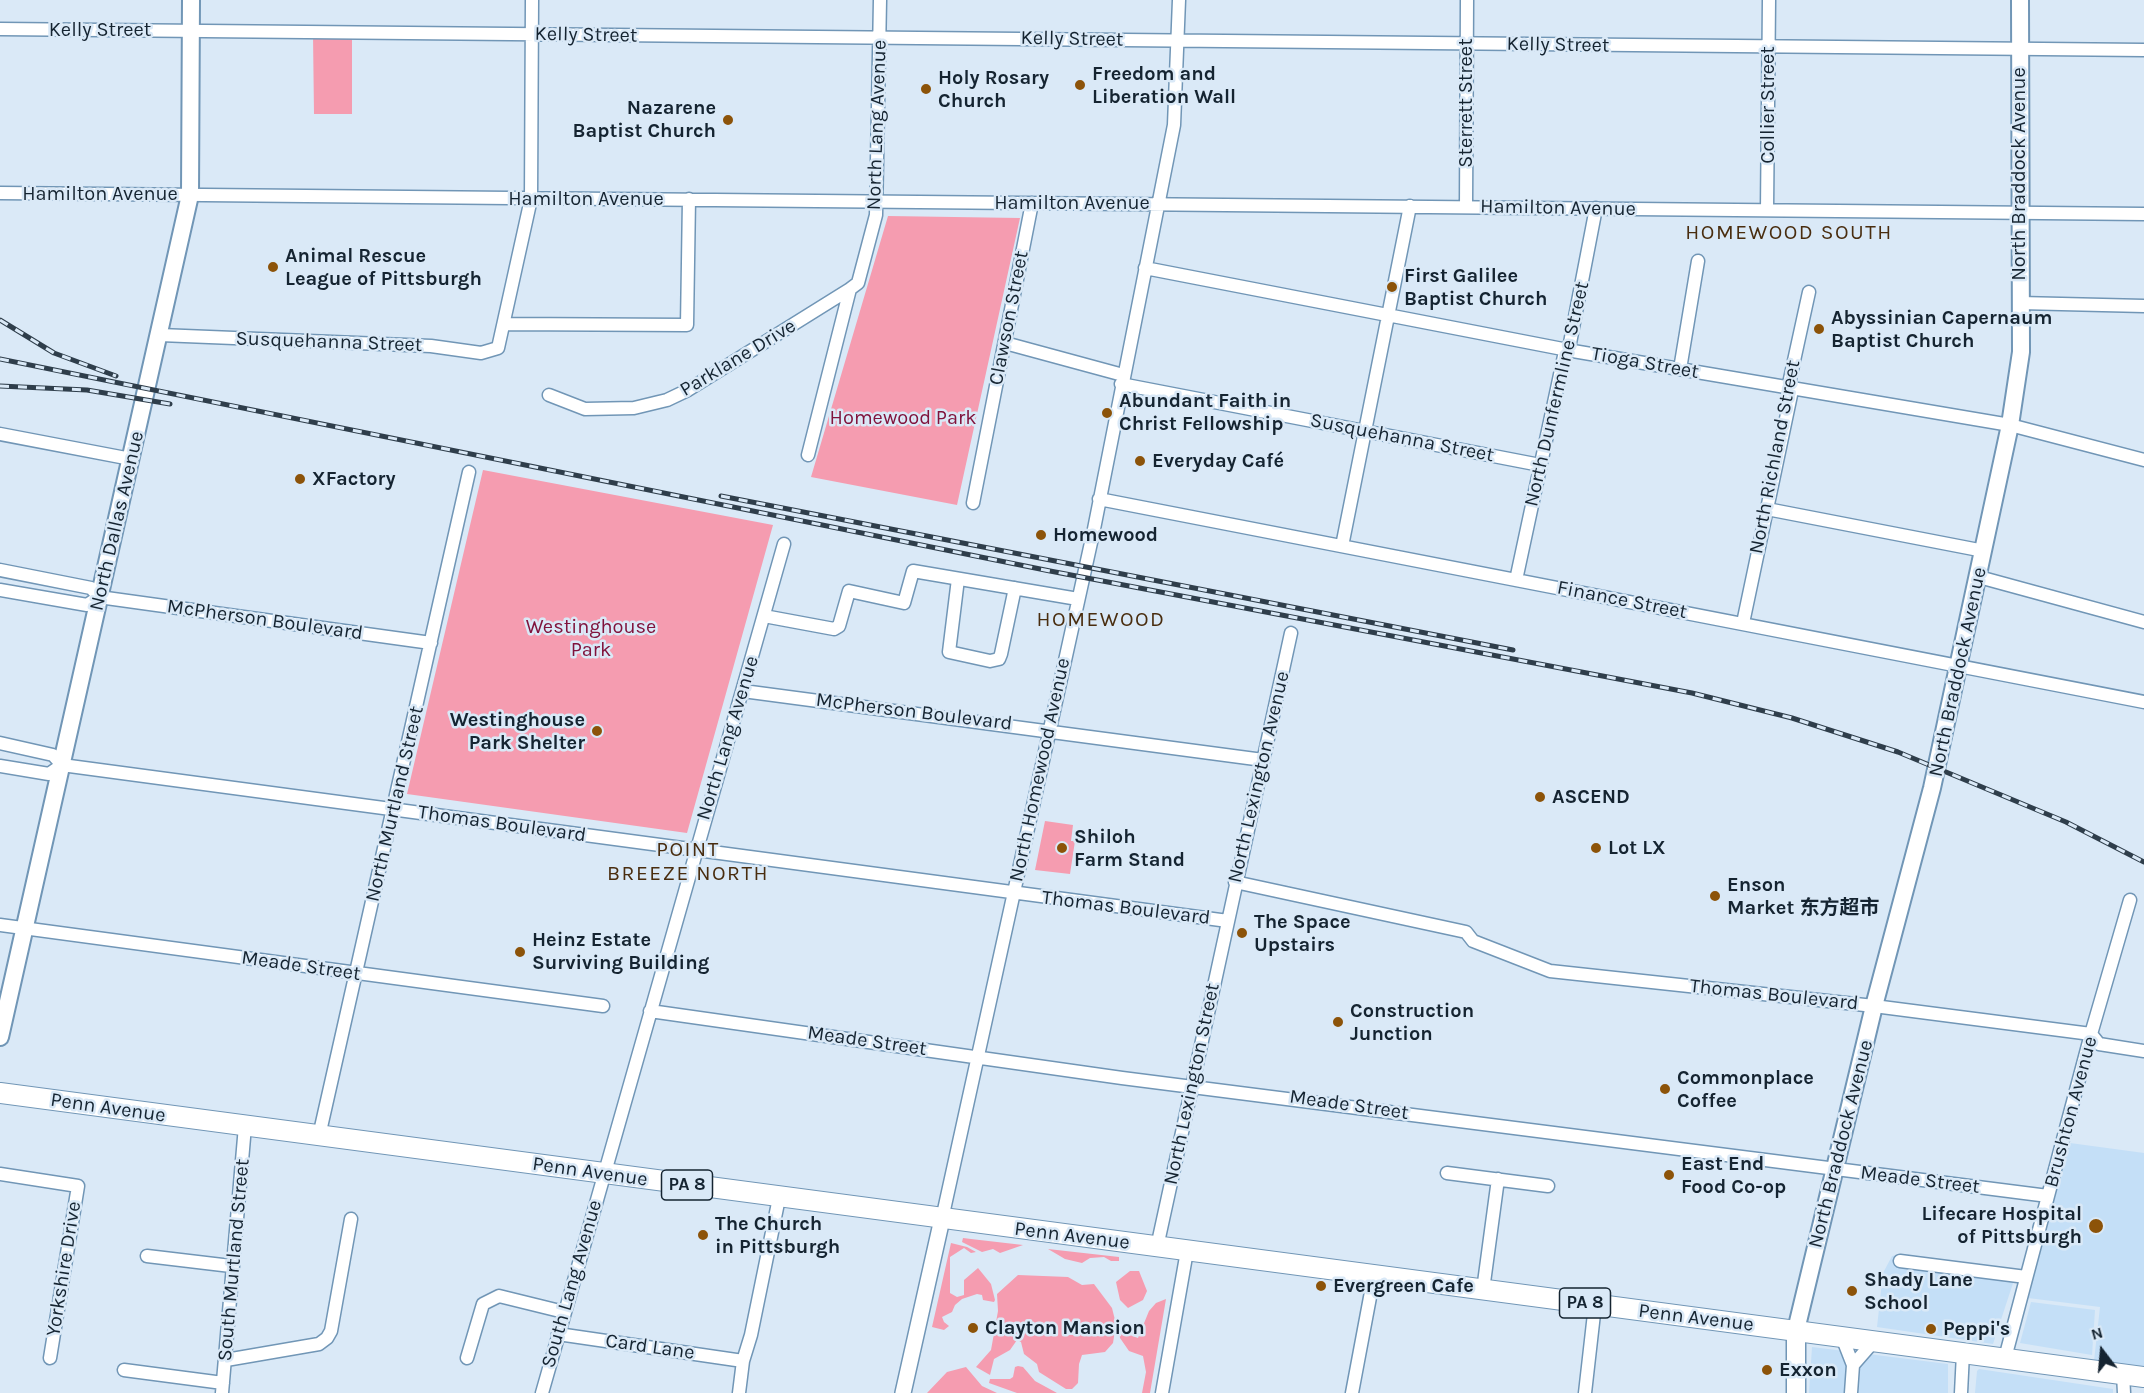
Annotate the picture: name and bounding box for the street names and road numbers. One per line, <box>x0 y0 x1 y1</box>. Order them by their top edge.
street label: Kelly Street <box>49 18 151 42</box>
street label: Kelly Street <box>535 22 637 48</box>
street label: Kelly Street <box>1021 26 1123 52</box>
street label: Kelly Street <box>1507 32 1609 58</box>
street label: Sterrett Street <box>1454 38 1478 168</box>
street label: North Lang Avenue <box>862 39 892 211</box>
street label: Collier Street <box>1756 46 1780 164</box>
street label: North Braddock Avenue <box>2007 67 2031 281</box>
street label: Hamilton Avenue <box>22 182 178 206</box>
street label: Hamilton Avenue <box>508 187 664 211</box>
street label: Hamilton Avenue <box>994 191 1150 215</box>
street label: Hamilton Avenue <box>1480 195 1636 221</box>
street label: Clawson Street <box>984 249 1034 387</box>
street label: North Dunfermline Street <box>1519 279 1595 509</box>
street label: Parklane Drive <box>676 314 800 402</box>
street label: Susquehanna Street <box>235 327 423 357</box>
street label: Tioga Street <box>1589 342 1701 384</box>
street label: North Richland Street <box>1744 358 1806 556</box>
street label: Susquehanna Street <box>1308 408 1496 468</box>
street label: North Dallas Avenue <box>85 429 149 613</box>
street label: North Braddock Avenue <box>1924 565 1992 779</box>
street label: Finance Street <box>1555 576 1689 624</box>
street label: McPherson Boulevard <box>165 594 365 646</box>
street label: North Lang Avenue <box>692 653 764 823</box>
street label: North Homewood Avenue <box>1005 656 1075 884</box>
street label: North Lexington Avenue <box>1223 669 1295 885</box>
street label: McPherson Boulevard <box>814 688 1014 736</box>
street label: North Murtland Street <box>361 704 429 904</box>
street label: Thomas Boulevard <box>416 800 588 848</box>
street label: Thomas Boulevard <box>1040 886 1212 930</box>
street label: Meade Street <box>240 946 362 986</box>
street label: Thomas Boulevard <box>1688 974 1860 1016</box>
street label: North Lexington Street <box>1159 981 1225 1187</box>
street label: Meade Street <box>806 1021 928 1061</box>
street label: Brushton Avenue <box>2039 1034 2103 1190</box>
street label: North Braddock Avenue <box>1804 1037 1878 1251</box>
street label: Meade Street <box>1288 1085 1410 1125</box>
street label: Penn Avenue <box>49 1088 167 1128</box>
street label: Penn Avenue <box>531 1152 649 1192</box>
street label: South Murtland Street <box>213 1158 255 1362</box>
street label: Meade Street <box>1859 1161 1981 1199</box>
road number: PA 8 <box>662 1170 712 1200</box>
street label: South Lang Avenue <box>537 1197 607 1371</box>
street label: Yorkshire Drive <box>41 1200 87 1338</box>
street label: Penn Avenue <box>1013 1217 1131 1255</box>
road number: PA 8 <box>1560 1288 1610 1318</box>
street label: Penn Avenue <box>1637 1299 1755 1337</box>
street label: Card Lane <box>604 1329 696 1365</box>

